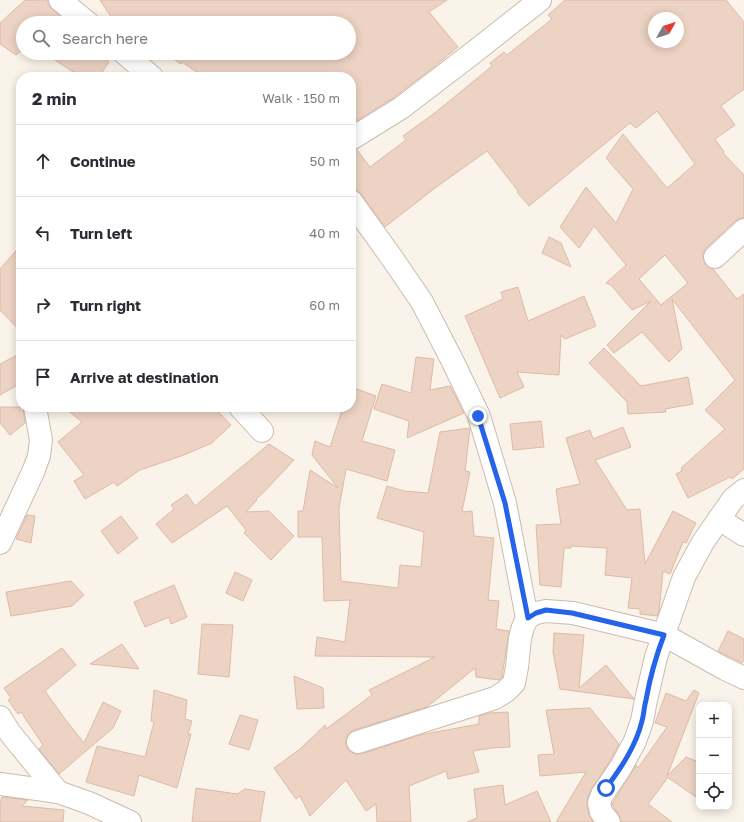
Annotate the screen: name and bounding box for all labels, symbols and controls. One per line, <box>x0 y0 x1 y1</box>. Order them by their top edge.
north arrow <box>648 12 684 48</box>
search box <box>16 16 356 60</box>
icon: search <box>30 27 52 49</box>
text: Search here <box>62 29 148 47</box>
text: 2 min <box>32 88 76 109</box>
text: Walk · 150 m <box>262 90 340 106</box>
icon: ahead <box>32 150 54 172</box>
text: Continue <box>70 152 136 170</box>
text: 50 m <box>310 153 340 169</box>
icon: left <box>32 222 54 244</box>
text: Turn left <box>70 224 132 242</box>
text: 40 m <box>309 225 340 241</box>
icon: right <box>32 294 54 316</box>
text: Turn right <box>70 296 141 314</box>
text: 60 m <box>309 297 340 313</box>
icon: arrive <box>32 366 54 388</box>
text: Arrive at destination <box>70 368 219 386</box>
route end <box>469 407 487 425</box>
map controls <box>696 702 732 810</box>
button: + <box>696 702 732 738</box>
button: − <box>696 738 732 774</box>
button: locate <box>696 774 732 810</box>
route start <box>597 779 615 797</box>

